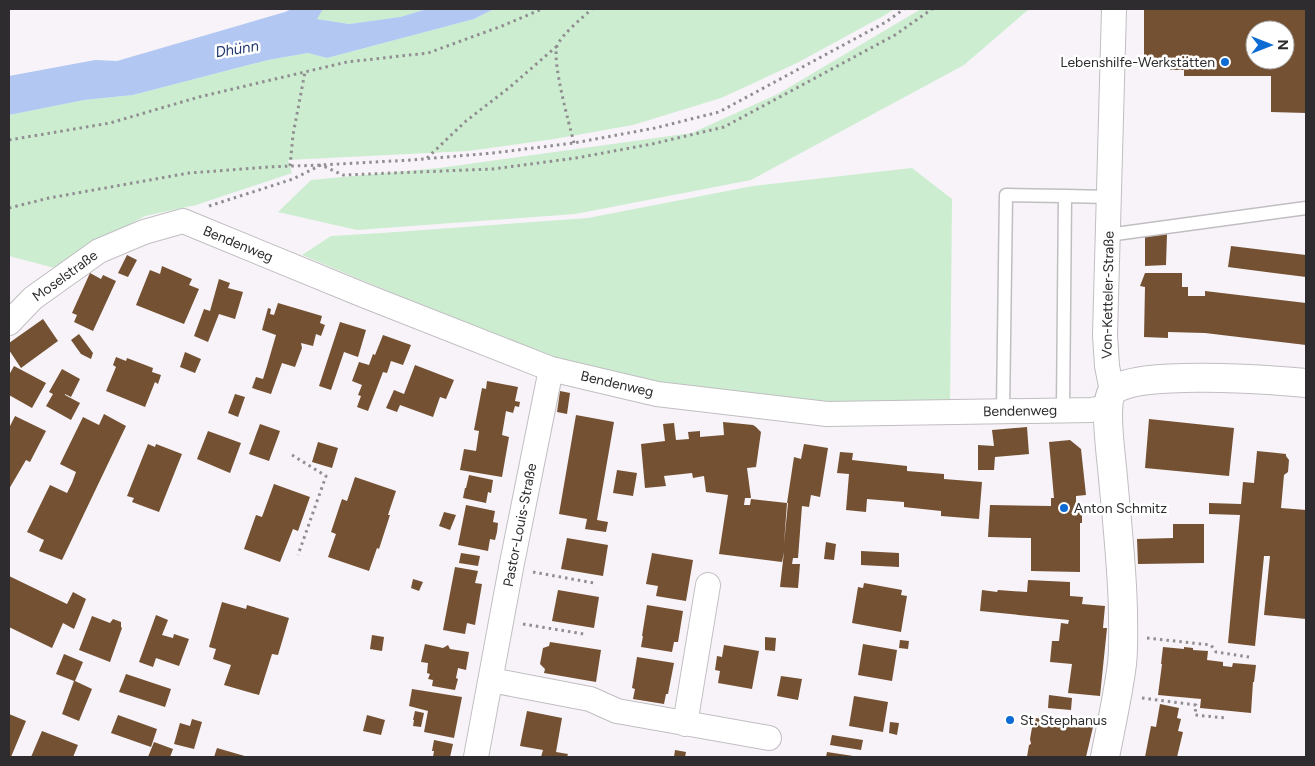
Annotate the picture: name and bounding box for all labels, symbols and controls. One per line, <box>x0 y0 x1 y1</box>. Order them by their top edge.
north arrow <box>1245 20 1295 70</box>
water label: Dhünn <box>214 37 260 61</box>
text: N <box>1274 40 1291 50</box>
place label: Lebenshilfe-Werkstätten <box>1060 54 1215 71</box>
marker: Lebenshilfe-Werkstätten <box>1219 56 1231 68</box>
street label: Bendenweg <box>200 222 276 266</box>
street label: Von-Ketteler-Straße <box>1098 231 1118 359</box>
street label: Moselstraße <box>29 246 101 305</box>
street label: Bendenweg <box>579 367 655 401</box>
street label: Bendenweg <box>983 402 1057 420</box>
street label: Pastor-Louis-Straße <box>500 461 540 588</box>
place label: Anton Schmitz <box>1074 500 1167 517</box>
marker: Anton Schmitz <box>1058 502 1070 514</box>
place label: St. Stephanus <box>1020 712 1107 729</box>
marker: St. Stephanus <box>1004 714 1016 726</box>

